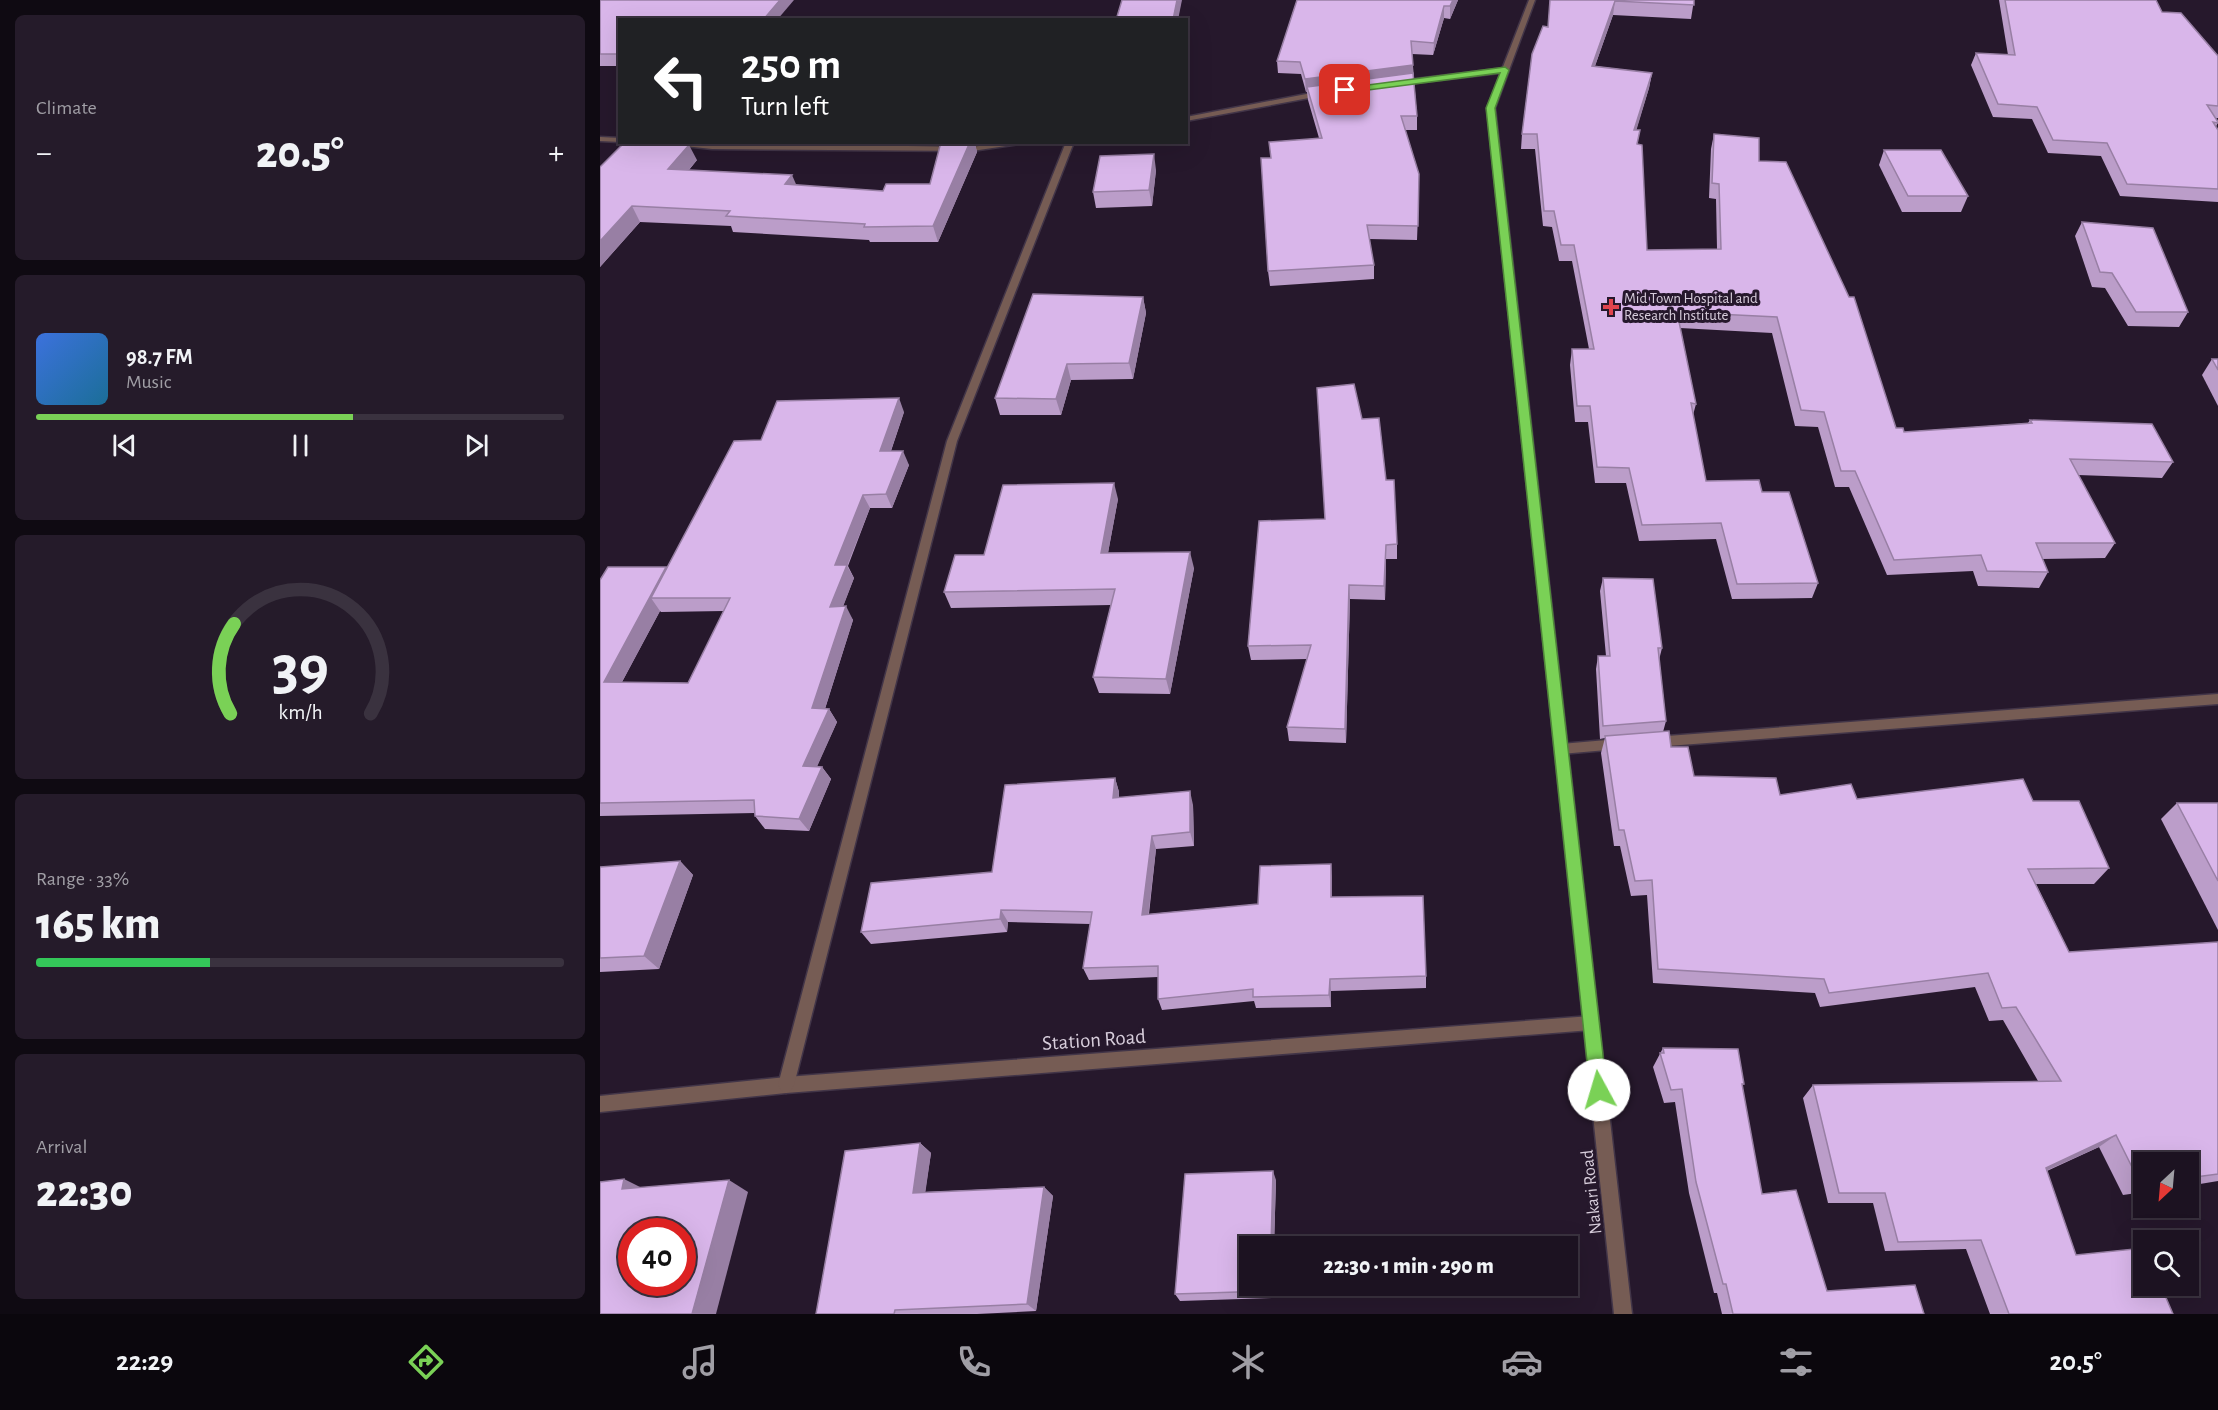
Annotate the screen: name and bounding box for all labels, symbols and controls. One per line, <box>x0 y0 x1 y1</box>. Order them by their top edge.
icon: left <box>642 42 720 120</box>
text: 250 m <box>741 44 841 86</box>
pin <box>1319 64 1370 115</box>
icon: arrive <box>1328 73 1361 106</box>
text: Turn left <box>741 93 829 120</box>
text: Climate <box>36 98 97 118</box>
text: 20.5° <box>256 131 344 176</box>
text: − <box>36 137 52 170</box>
text: + <box>548 137 564 170</box>
place label: Mid Town Hospital and Research Institute <box>1624 291 1758 323</box>
marker: Mid Town Hospital and Research Institute <box>1602 298 1620 316</box>
text: 98.7 FM <box>126 346 193 368</box>
text: Music <box>126 372 172 392</box>
icon: previous <box>108 429 141 462</box>
icon: pause <box>284 429 317 462</box>
icon: next <box>460 429 493 462</box>
text: 39 <box>271 638 329 700</box>
text: km/h <box>278 702 322 723</box>
text: Range · 33% <box>36 869 129 889</box>
text: 165 km <box>36 902 160 947</box>
street label: Station Road <box>1041 1026 1147 1054</box>
position arrow <box>1567 1058 1631 1122</box>
text: Arrival <box>36 1137 87 1157</box>
street label: Nakari Road <box>1579 1149 1605 1235</box>
north arrow <box>2133 1152 2199 1218</box>
map controls <box>2133 1152 2199 1296</box>
text: 22:30 <box>36 1170 132 1215</box>
speed limit sign: 40 <box>618 1218 696 1296</box>
button: search <box>2133 1230 2199 1296</box>
text: 22:30 · 1 min · 290 m <box>1323 1255 1494 1277</box>
icon: directions <box>405 1341 447 1383</box>
icon: music <box>679 1341 721 1383</box>
icon: phone <box>953 1341 995 1383</box>
icon: climate <box>1227 1341 1269 1383</box>
icon: car <box>1501 1341 1543 1383</box>
icon: filters <box>1775 1341 1817 1383</box>
text: 22:29 <box>116 1348 173 1375</box>
text: 20.5° <box>2049 1348 2102 1375</box>

